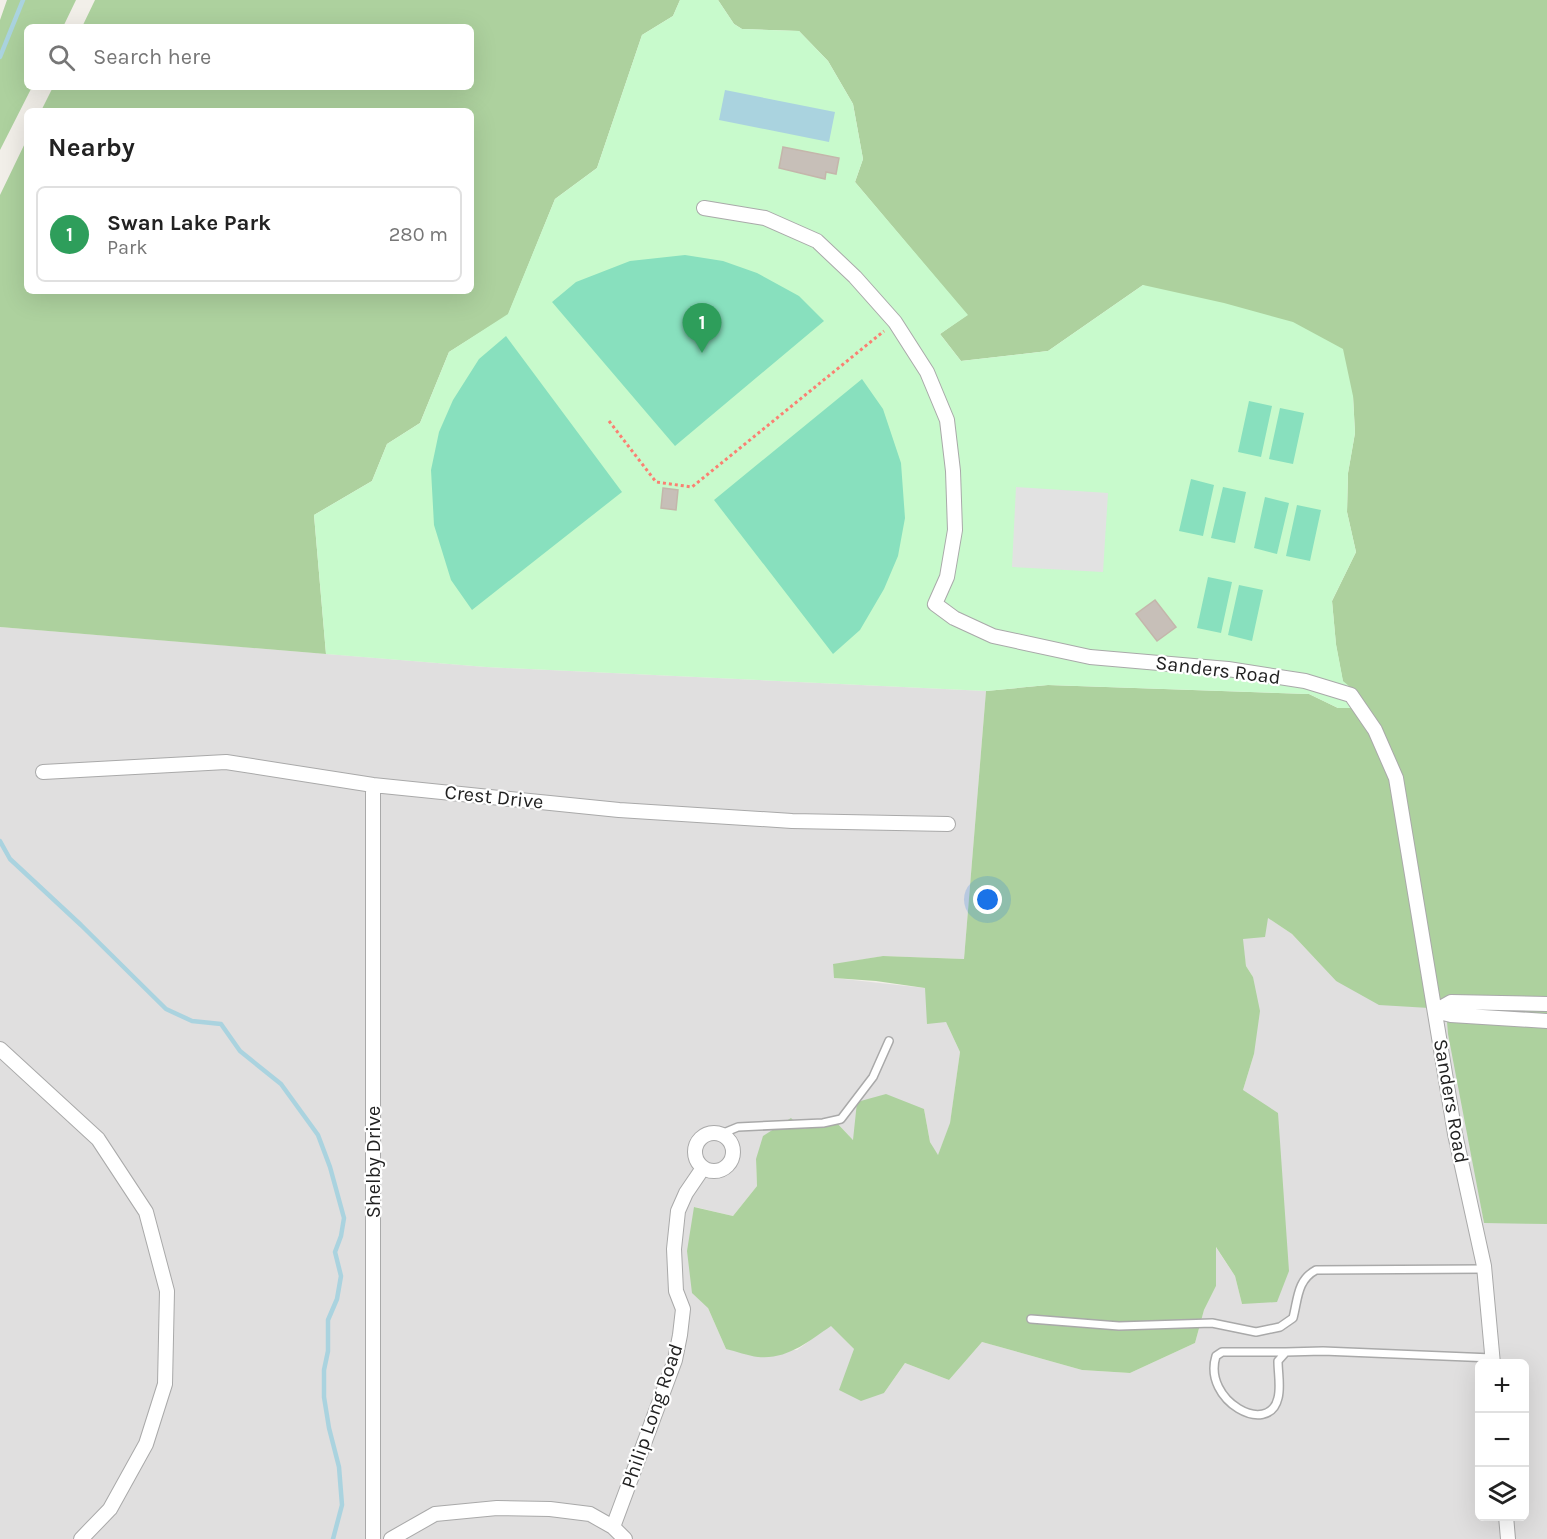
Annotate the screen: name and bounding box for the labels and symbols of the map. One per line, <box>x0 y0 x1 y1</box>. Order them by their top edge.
pin: 1 <box>682 304 722 353</box>
street label: Sanders Road <box>1154 651 1282 689</box>
street label: Crest Drive <box>443 780 545 814</box>
your location <box>973 885 1002 914</box>
street label: Sanders Road <box>1429 1037 1473 1165</box>
street label: Shelby Drive <box>362 1106 385 1218</box>
street label: Philip Long Road <box>616 1341 688 1491</box>

